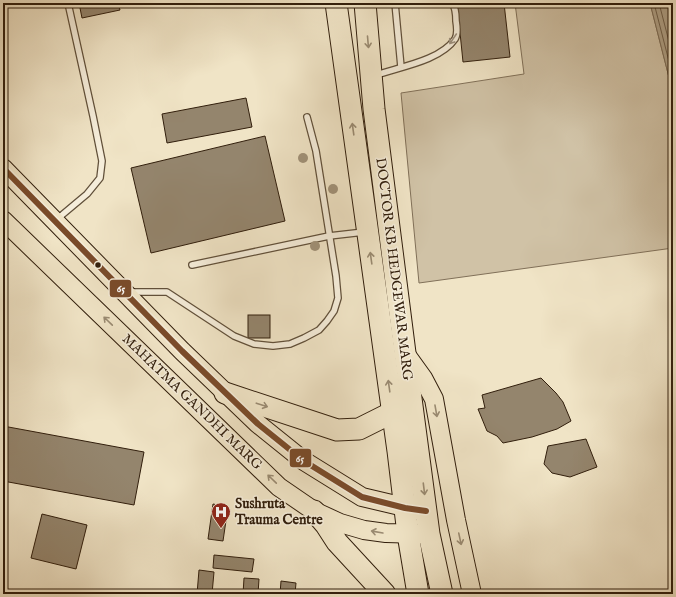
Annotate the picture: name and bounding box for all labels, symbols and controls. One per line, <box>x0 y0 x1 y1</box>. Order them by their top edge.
one-way arrow <box>449 34 457 45</box>
one-way arrow <box>365 35 372 48</box>
one-way arrow <box>349 123 357 136</box>
street label: DOCTOR KB HEDGEWAR MARG <box>371 157 417 382</box>
one-way arrow <box>367 252 375 265</box>
unlabelled marker <box>93 260 103 270</box>
line badge: 65 <box>109 279 132 298</box>
text: 65 <box>117 282 125 296</box>
one-way arrow <box>103 316 113 325</box>
street label: MAHATMA GANDHI MARG <box>118 330 267 475</box>
one-way arrow <box>385 380 393 393</box>
one-way arrow <box>256 402 269 409</box>
one-way arrow <box>432 404 440 417</box>
line badge: 65 <box>289 448 312 468</box>
text: 65 <box>296 452 304 466</box>
one-way arrow <box>267 474 277 484</box>
one-way arrow <box>420 482 427 495</box>
place label: Sushruta Trauma Centre <box>234 495 323 529</box>
hospital icon: Sushruta Trauma Centre <box>210 501 232 529</box>
one-way arrow <box>370 528 383 536</box>
one-way arrow <box>456 532 464 545</box>

